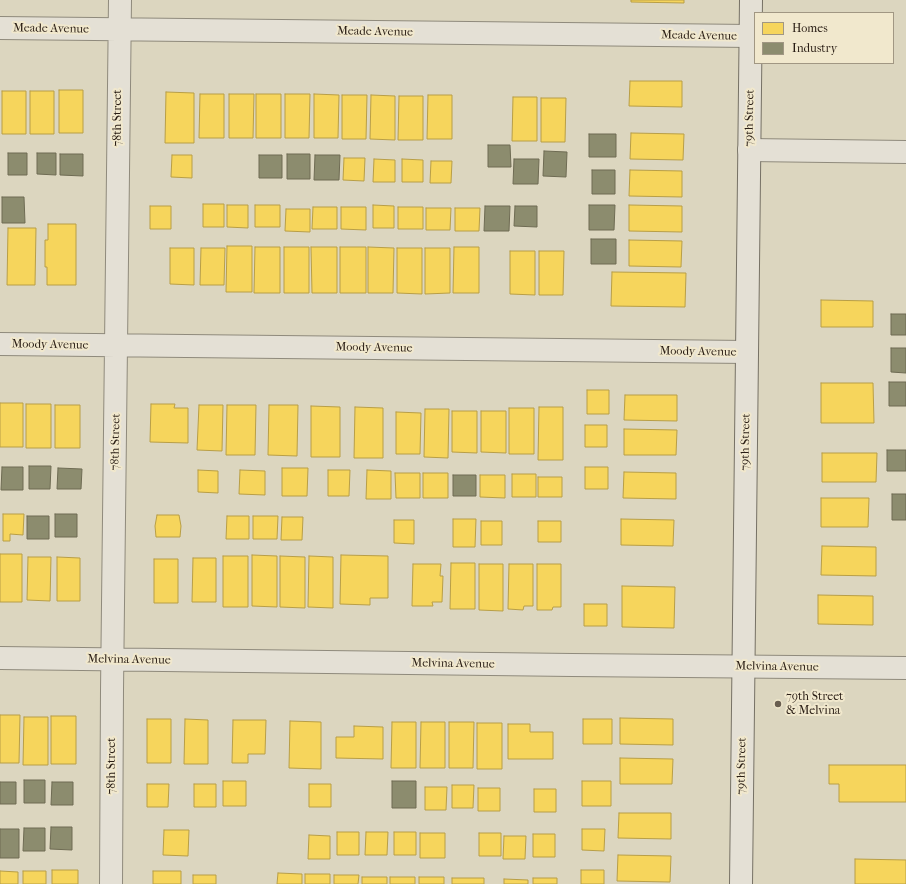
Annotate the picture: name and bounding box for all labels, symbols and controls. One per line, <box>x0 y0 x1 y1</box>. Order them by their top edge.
legend <box>754 12 894 64</box>
street label: Meade Avenue <box>13 21 89 37</box>
text: Homes <box>792 21 828 35</box>
street label: Meade Avenue <box>337 24 413 40</box>
street label: Meade Avenue <box>661 28 737 44</box>
text: Industry <box>792 41 837 55</box>
street label: 78th Street <box>111 89 125 147</box>
street label: 79th Street <box>742 89 758 147</box>
street label: Moody Avenue <box>11 337 89 353</box>
street label: Moody Avenue <box>335 340 413 356</box>
street label: Moody Avenue <box>659 344 737 360</box>
street label: 78th Street <box>108 413 124 471</box>
street label: 79th Street <box>738 413 754 471</box>
street label: Melvina Avenue <box>87 652 171 668</box>
street label: Melvina Avenue <box>411 656 495 672</box>
street label: Melvina Avenue <box>735 659 819 675</box>
place label: 79th Street & Melvina <box>786 690 843 718</box>
marker: 79th Street & Melvina <box>773 699 783 709</box>
street label: 78th Street <box>105 737 119 795</box>
street label: 79th Street <box>734 737 750 795</box>

